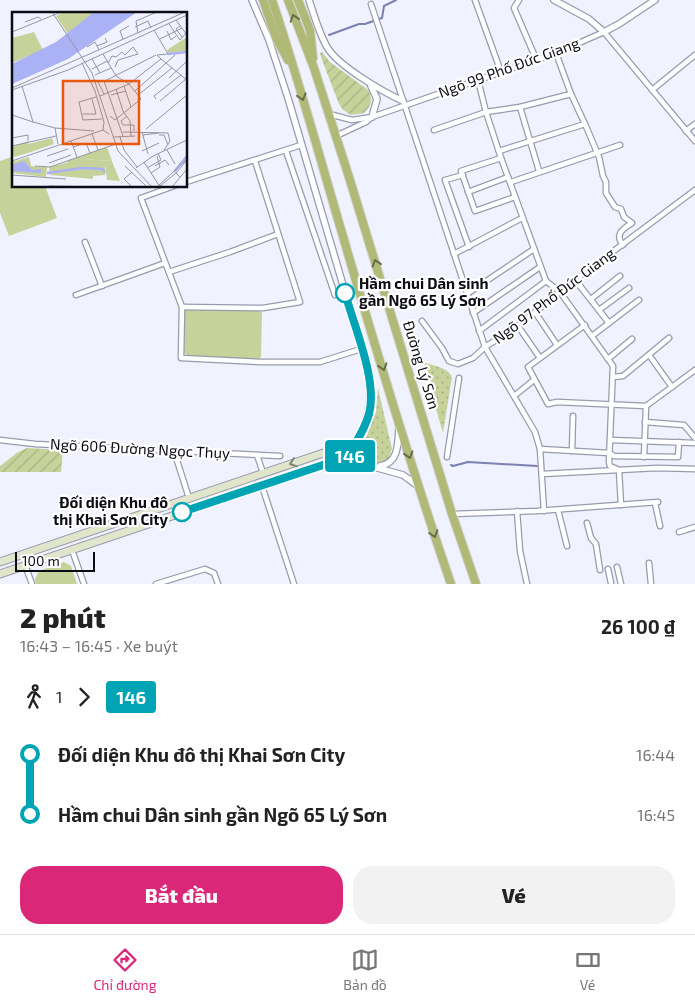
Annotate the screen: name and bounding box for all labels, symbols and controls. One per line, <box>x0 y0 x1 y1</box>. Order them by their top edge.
inset map <box>12 12 188 188</box>
one-way arrow <box>290 14 300 23</box>
street label: Ngõ 99 Phố Đức Giang <box>436 33 582 101</box>
one-way arrow <box>297 92 307 100</box>
street label: Ngõ 97 Phố Đức Giang <box>489 243 618 347</box>
one-way arrow <box>371 259 381 268</box>
place label: Hầm chui Dân sinh gần Ngõ 65 Lý Sơn <box>359 274 488 310</box>
marker: Hầm chui Dân sinh gần Ngõ 65 Lý Sơn <box>335 283 355 303</box>
street label: Đường Lý Sơn <box>400 318 444 411</box>
one-way arrow <box>377 362 387 371</box>
street label: Ngõ 606 Đường Ngọc Thụy <box>50 434 230 462</box>
line badge: 146 <box>321 440 379 472</box>
text: 146 <box>335 445 365 467</box>
one-way arrow <box>404 451 414 459</box>
one-way arrow <box>289 458 298 468</box>
place label: Đối diện Khu đô thị Khai Sơn City <box>53 493 169 529</box>
marker: Đối diện Khu đô thị Khai Sơn City <box>172 502 192 522</box>
one-way arrow <box>429 529 439 538</box>
scale bar <box>15 549 95 572</box>
text: 100 m <box>22 552 60 569</box>
text: 2 phút <box>20 600 106 634</box>
text: 26 100 ₫ <box>601 615 675 638</box>
text: 16:43 – 16:45 · Xe buýt <box>20 636 178 655</box>
icon: walk <box>20 683 48 711</box>
icon: forward <box>70 683 98 711</box>
text: 146 <box>116 686 146 708</box>
text: 1 <box>56 687 62 706</box>
text: Đối diện Khu đô thị Khai Sơn City <box>58 743 345 766</box>
text: 16:44 <box>636 745 675 764</box>
text: Hầm chui Dân sinh gần Ngõ 65 Lý Sơn <box>58 803 387 826</box>
text: 16:45 <box>637 805 675 824</box>
button: Bắt đầu <box>20 866 343 924</box>
button: Vé <box>353 866 675 924</box>
tab: Chỉ đường <box>93 946 156 993</box>
tab: Bản đồ <box>343 946 387 993</box>
tab: Vé <box>574 946 602 993</box>

